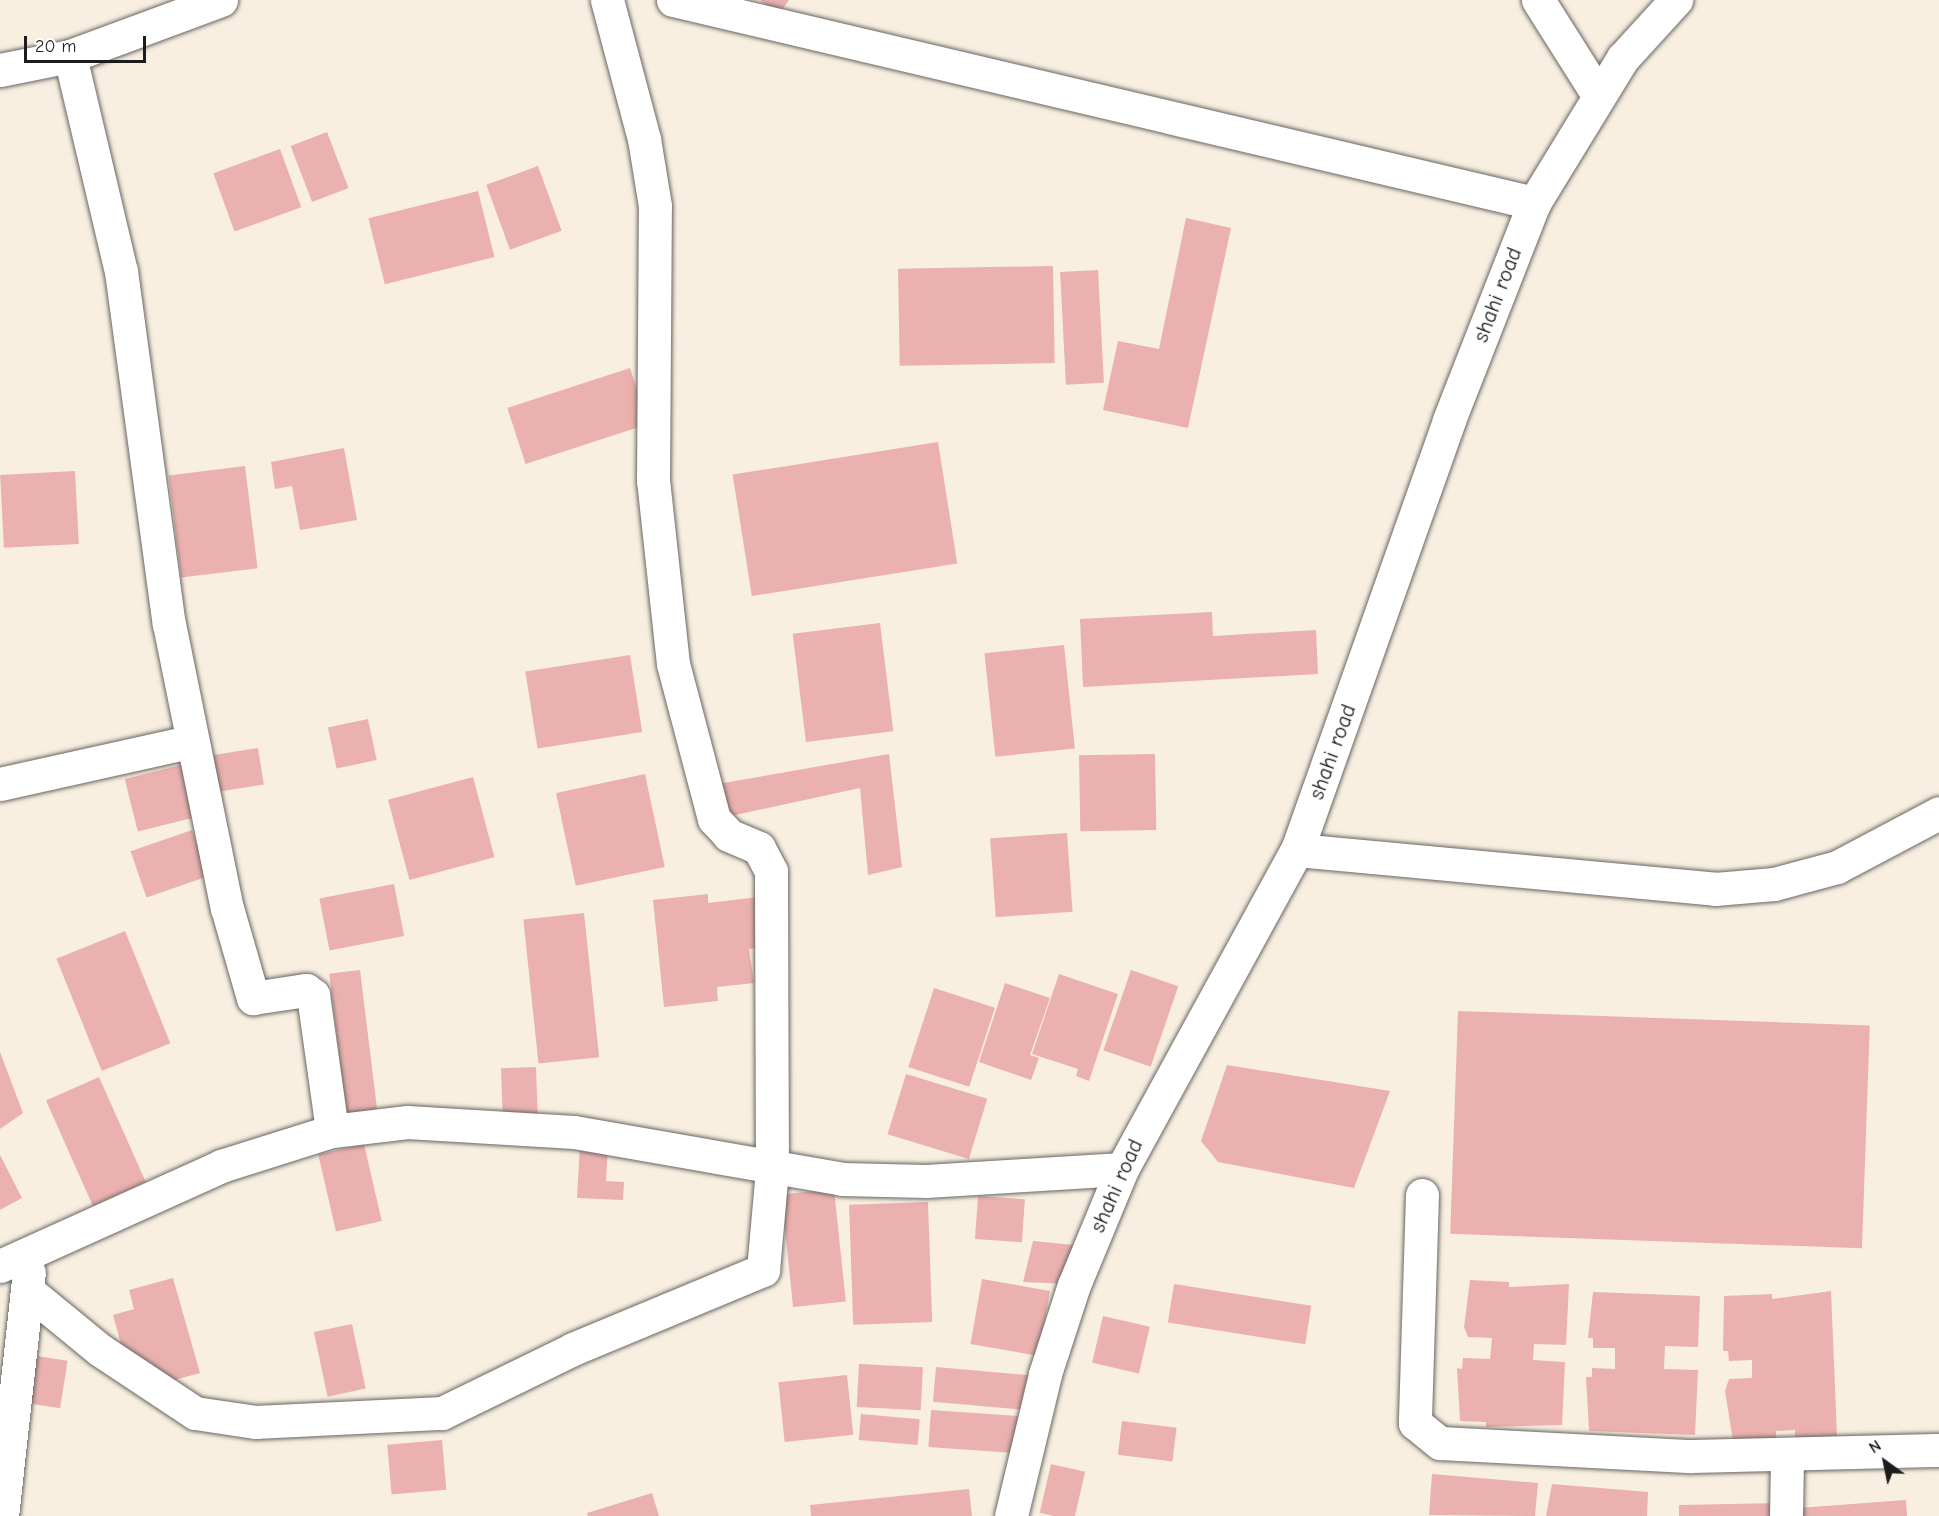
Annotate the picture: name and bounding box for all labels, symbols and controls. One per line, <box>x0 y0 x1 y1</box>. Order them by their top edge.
scale bar <box>27 24 148 62</box>
text: 20 m <box>35 36 76 57</box>
street label: shahi road <box>1468 244 1528 346</box>
street label: shahi road <box>1304 701 1362 803</box>
street label: shahi road <box>1085 1135 1149 1237</box>
north arrow <box>1855 1432 1915 1492</box>
text: N <box>1866 1437 1884 1457</box>

